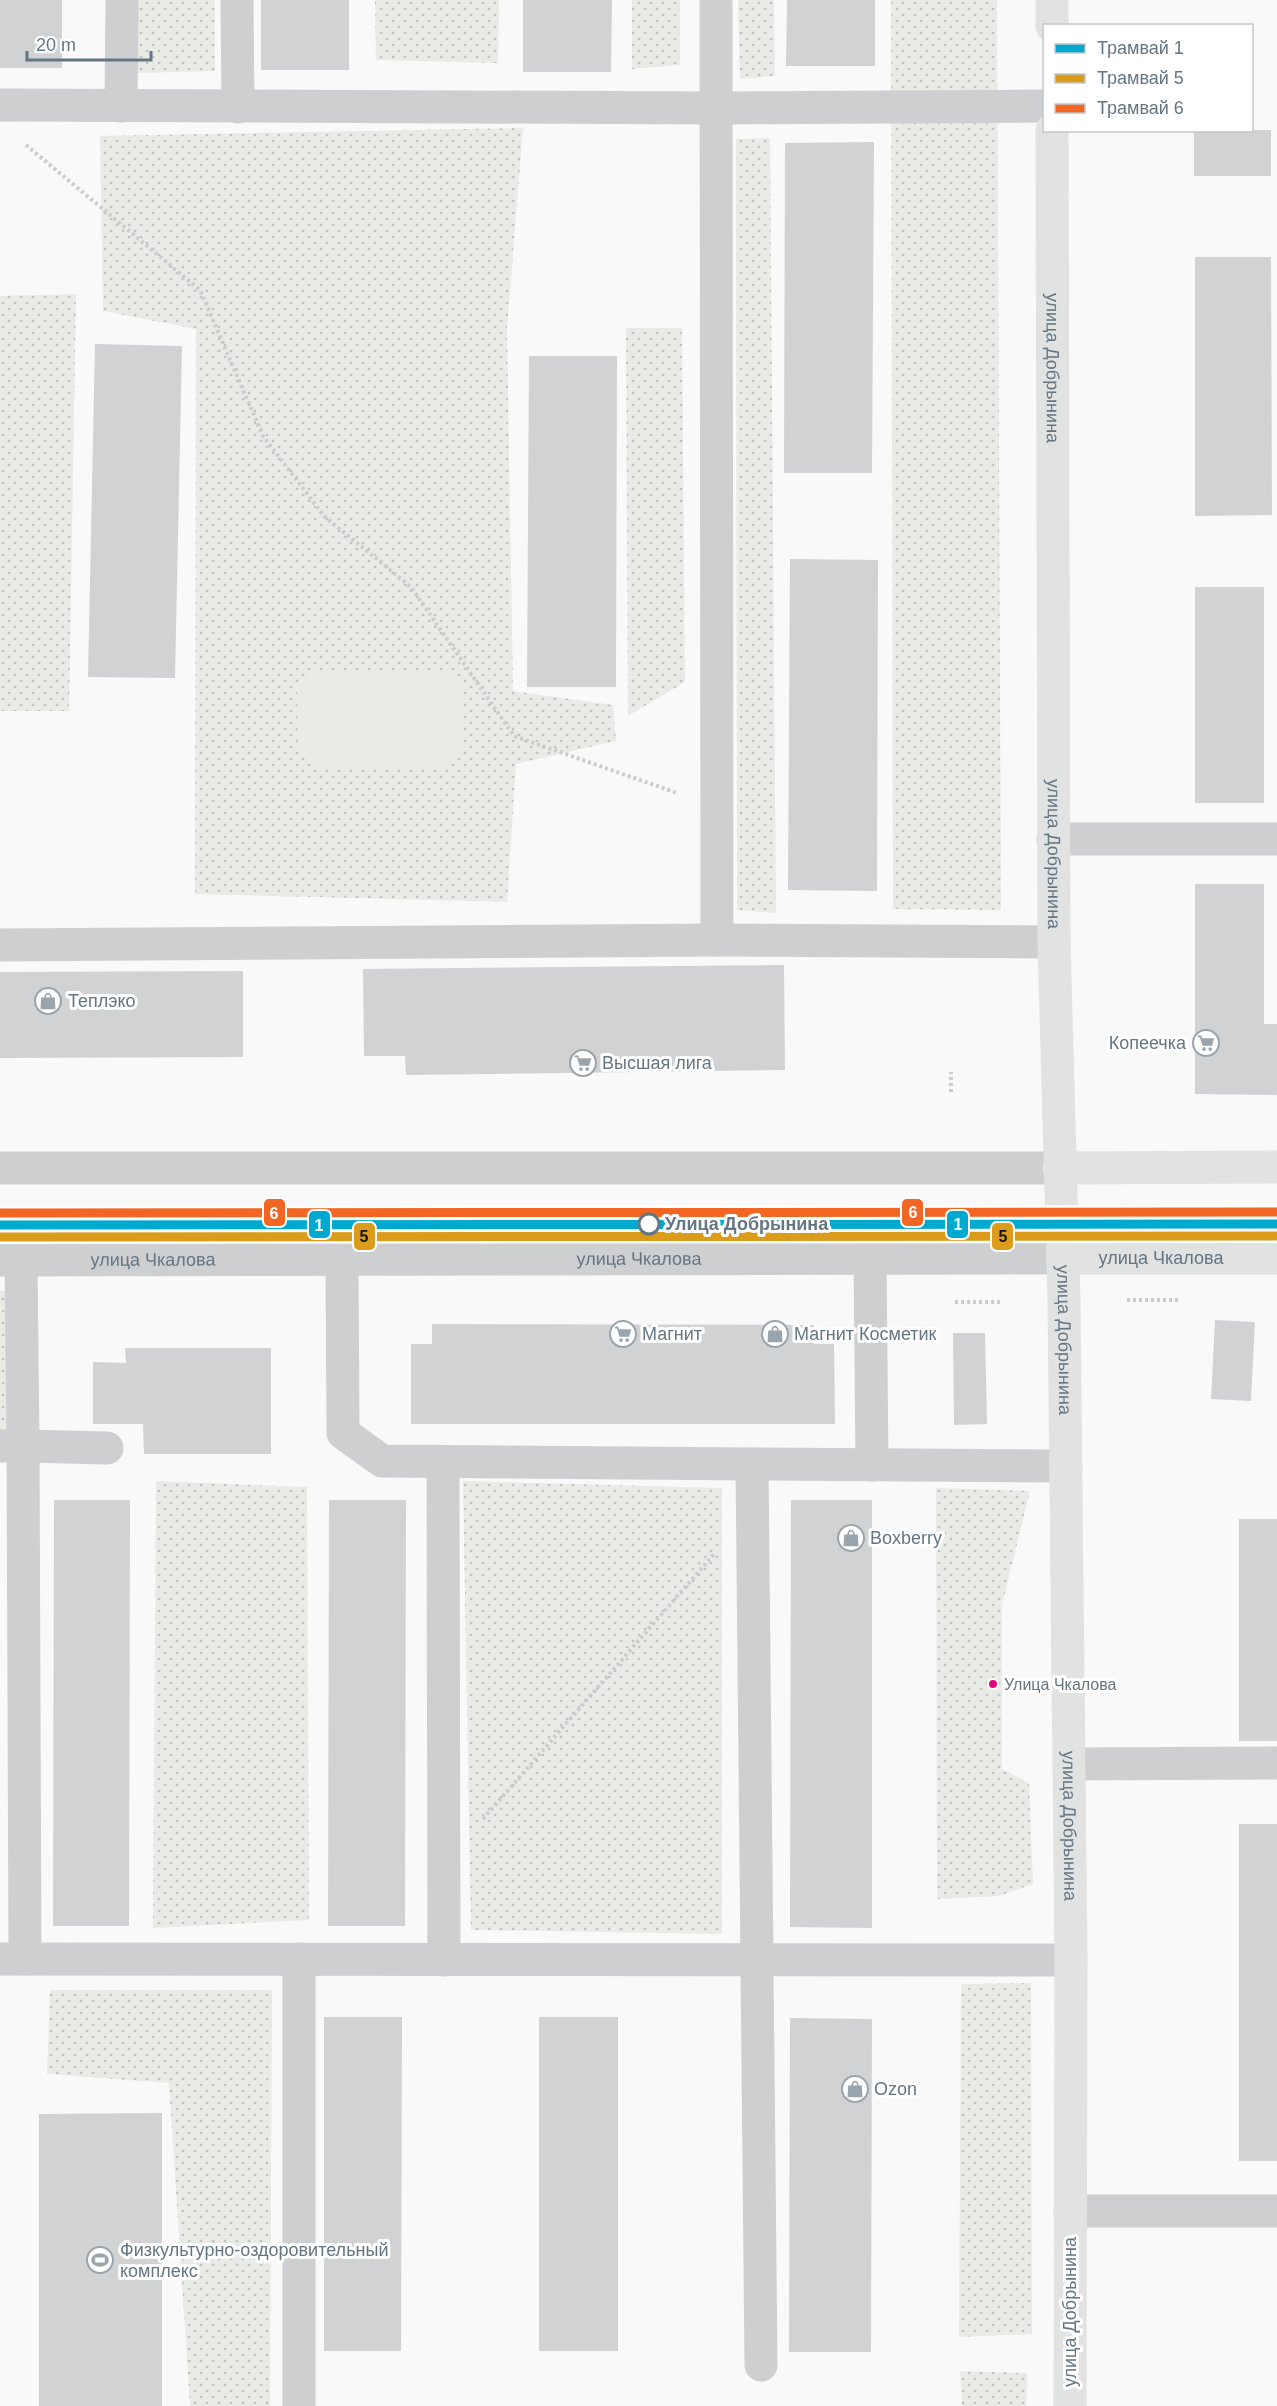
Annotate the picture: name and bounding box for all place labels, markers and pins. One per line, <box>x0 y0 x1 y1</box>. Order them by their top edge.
shop icon: Теплэко <box>33 986 63 1016</box>
place label: Теплэко <box>68 991 136 1011</box>
supermarket icon: Копеечка <box>1191 1028 1221 1058</box>
place label: Копеечка <box>1109 1033 1187 1053</box>
supermarket icon: Высшая лига <box>568 1048 598 1078</box>
place label: Высшая лига <box>602 1053 713 1073</box>
marker: Улица Добрынина <box>638 1213 660 1235</box>
place label: Улица Добрынина <box>665 1214 829 1234</box>
supermarket icon: Магнит <box>608 1319 638 1349</box>
shop icon: Магнит Косметик <box>760 1319 790 1349</box>
place label: Магнит <box>642 1324 702 1344</box>
place label: Магнит Косметик <box>794 1324 937 1344</box>
shop icon: Boxberry <box>836 1523 866 1553</box>
place label: Boxberry <box>870 1528 942 1548</box>
place label: Улица Чкалова <box>1004 1676 1117 1693</box>
marker: Улица Чкалова <box>987 1678 999 1690</box>
shop icon: Ozon <box>840 2074 870 2104</box>
place label: Ozon <box>874 2079 917 2099</box>
place label: Физкультурно-оздоровительный комплекс <box>120 2240 388 2281</box>
sports icon: Физкультурно-оздоровительный комплекс <box>85 2245 115 2275</box>

